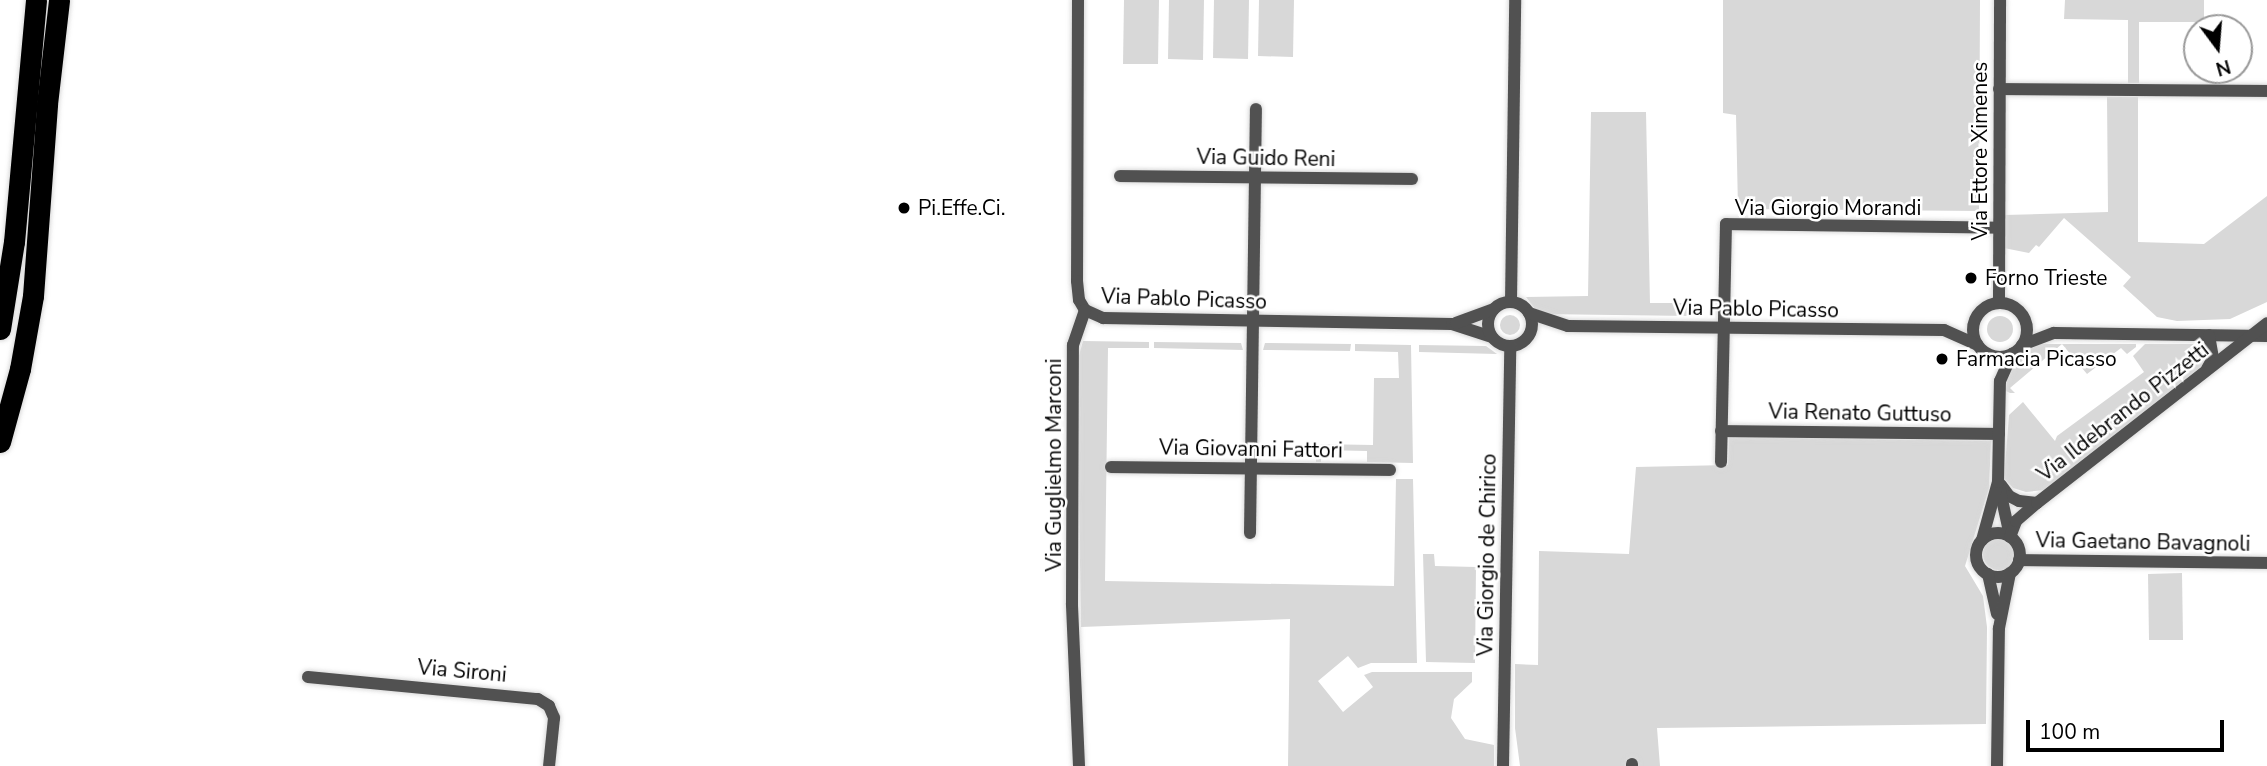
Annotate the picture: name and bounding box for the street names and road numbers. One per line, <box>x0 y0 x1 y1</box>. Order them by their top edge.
street label: Via Ettore Ximenes <box>1967 62 1993 240</box>
street label: Via Guido Reni <box>1196 144 1336 172</box>
street label: Via Giorgio Morandi <box>1735 195 1921 221</box>
street label: Via Pablo Picasso <box>1101 284 1267 314</box>
street label: Via Pablo Picasso <box>1673 295 1839 323</box>
street label: Via Ildebrando Pizzetti <box>2032 337 2214 487</box>
street label: Via Guglielmo Marconi <box>1041 358 1067 572</box>
street label: Via Renato Guttuso <box>1768 399 1952 427</box>
street label: Via Giovanni Fattori <box>1159 435 1343 463</box>
street label: Via Giorgio de Chirico <box>1473 453 1501 657</box>
street label: Via Gaetano Bavagnoli <box>2035 528 2251 556</box>
street label: Via Sironi <box>416 655 508 687</box>

